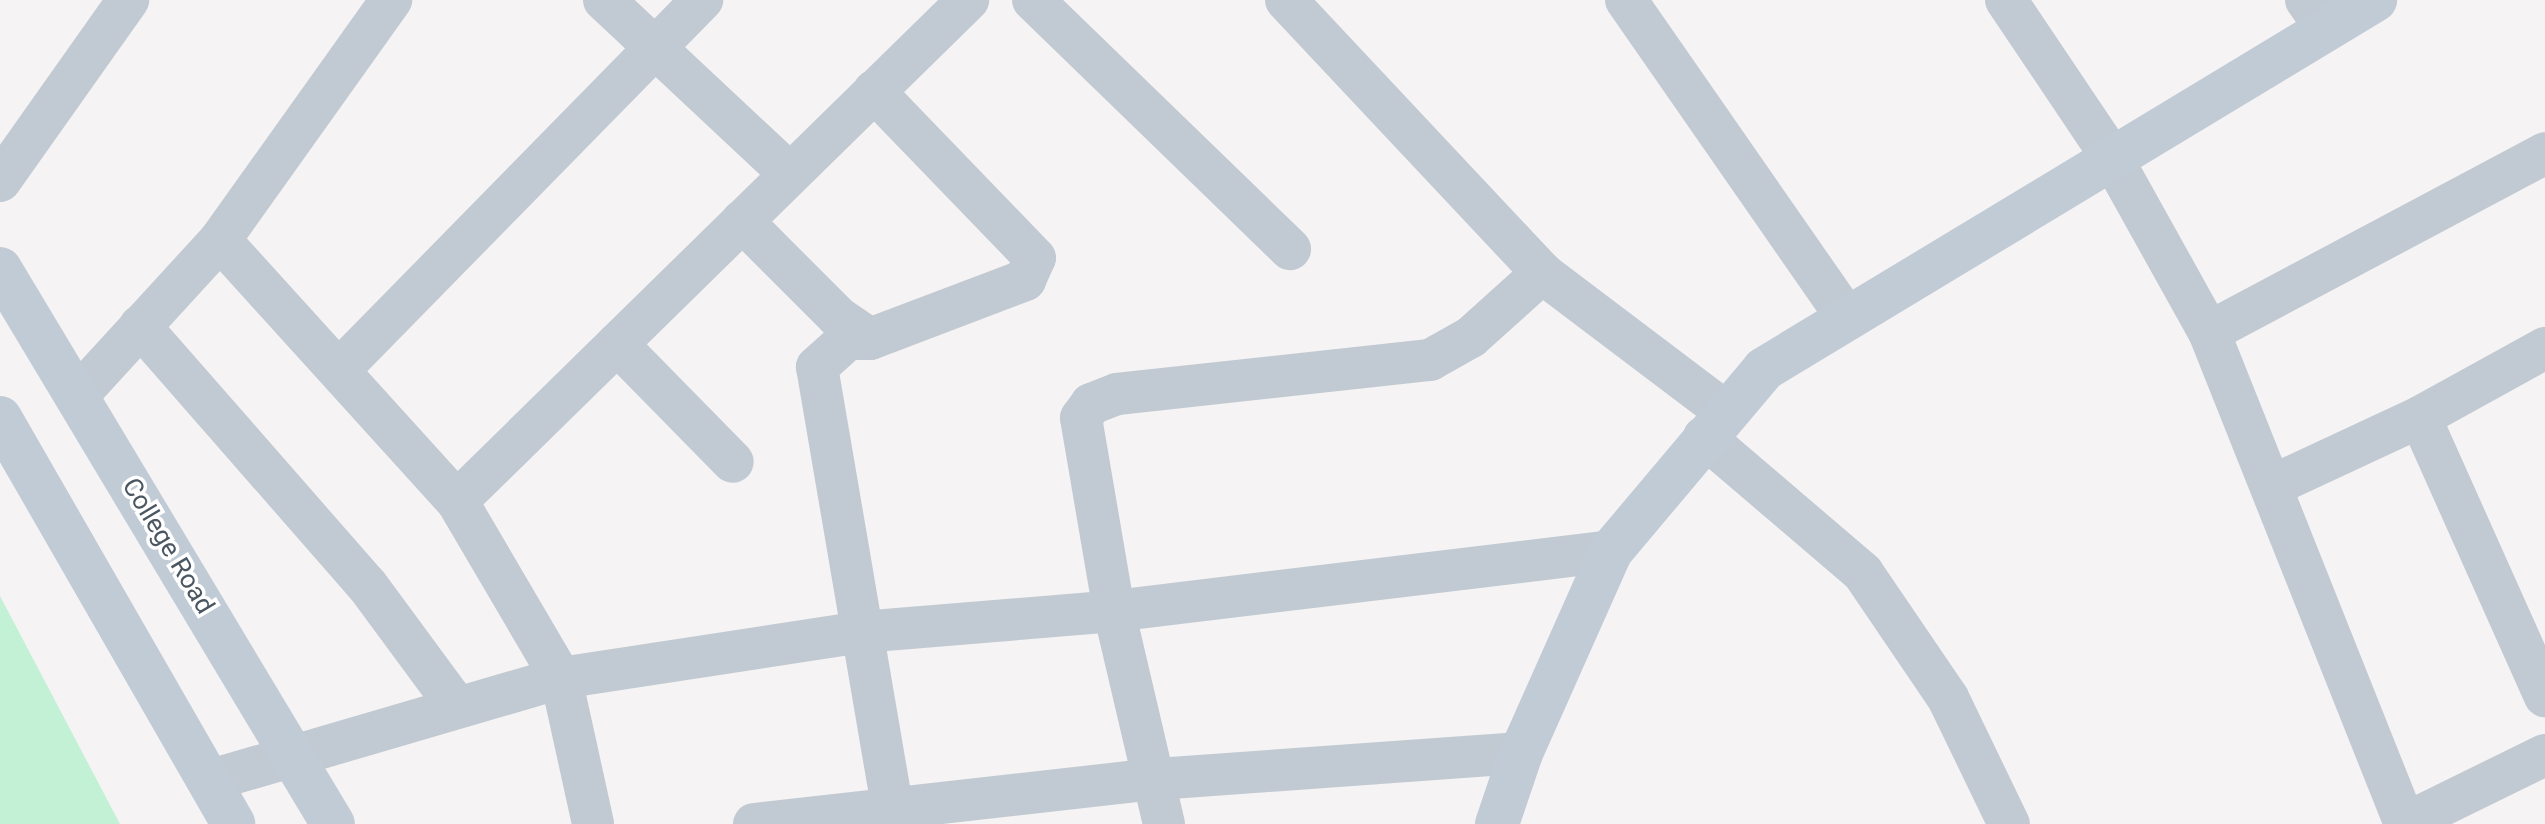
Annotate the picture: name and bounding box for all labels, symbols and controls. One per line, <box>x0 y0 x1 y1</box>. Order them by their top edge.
street label: College Road <box>115 473 221 619</box>

